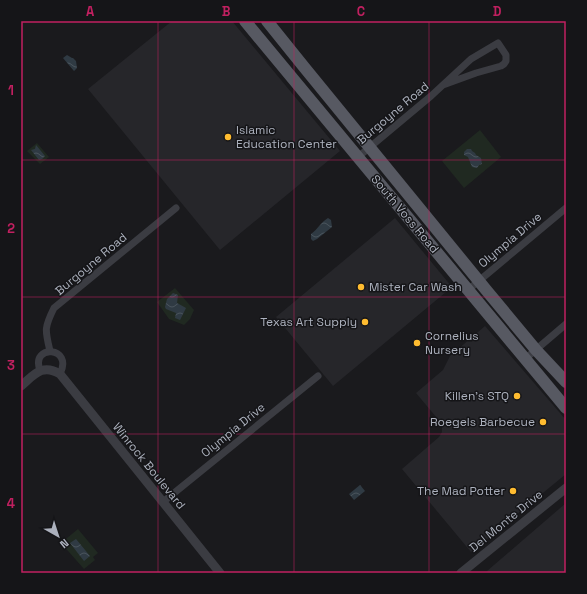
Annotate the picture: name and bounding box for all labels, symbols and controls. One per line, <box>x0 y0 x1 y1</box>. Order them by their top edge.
text: A <box>86 3 95 20</box>
text: B <box>222 3 231 20</box>
text: C <box>357 3 365 20</box>
text: D <box>493 3 502 20</box>
street label: Burgoyne Road <box>354 78 432 148</box>
text: 1 <box>8 82 14 99</box>
place label: Islamic Education Center <box>236 122 337 152</box>
marker: Islamic Education Center <box>223 132 233 142</box>
street label: South Voss Road <box>368 172 442 256</box>
street label: Olympia Drive <box>475 209 545 271</box>
text: 2 <box>7 220 15 237</box>
street label: Burgoyne Road <box>52 229 130 299</box>
place label: Mister Car Wash <box>369 279 462 295</box>
marker: Mister Car Wash <box>356 282 366 292</box>
place label: Texas Art Supply <box>260 314 357 330</box>
marker: Texas Art Supply <box>360 317 370 327</box>
place label: Cornelius Nursery <box>425 328 479 358</box>
marker: Cornelius Nursery <box>412 338 422 348</box>
text: 3 <box>7 357 15 374</box>
place label: Killen’s STQ <box>445 388 509 404</box>
marker: Killen’s STQ <box>512 391 522 401</box>
street label: Olympia Drive <box>198 399 268 461</box>
place label: Roegels Barbecue <box>430 414 535 430</box>
marker: Roegels Barbecue <box>538 417 548 427</box>
street label: Winrock Boulevard <box>109 419 189 513</box>
place label: The Mad Potter <box>417 483 505 499</box>
street label: Del Monte Drive <box>466 486 546 556</box>
marker: The Mad Potter <box>508 486 518 496</box>
text: 4 <box>7 495 15 512</box>
north arrow <box>38 516 78 556</box>
text: N <box>57 536 72 552</box>

